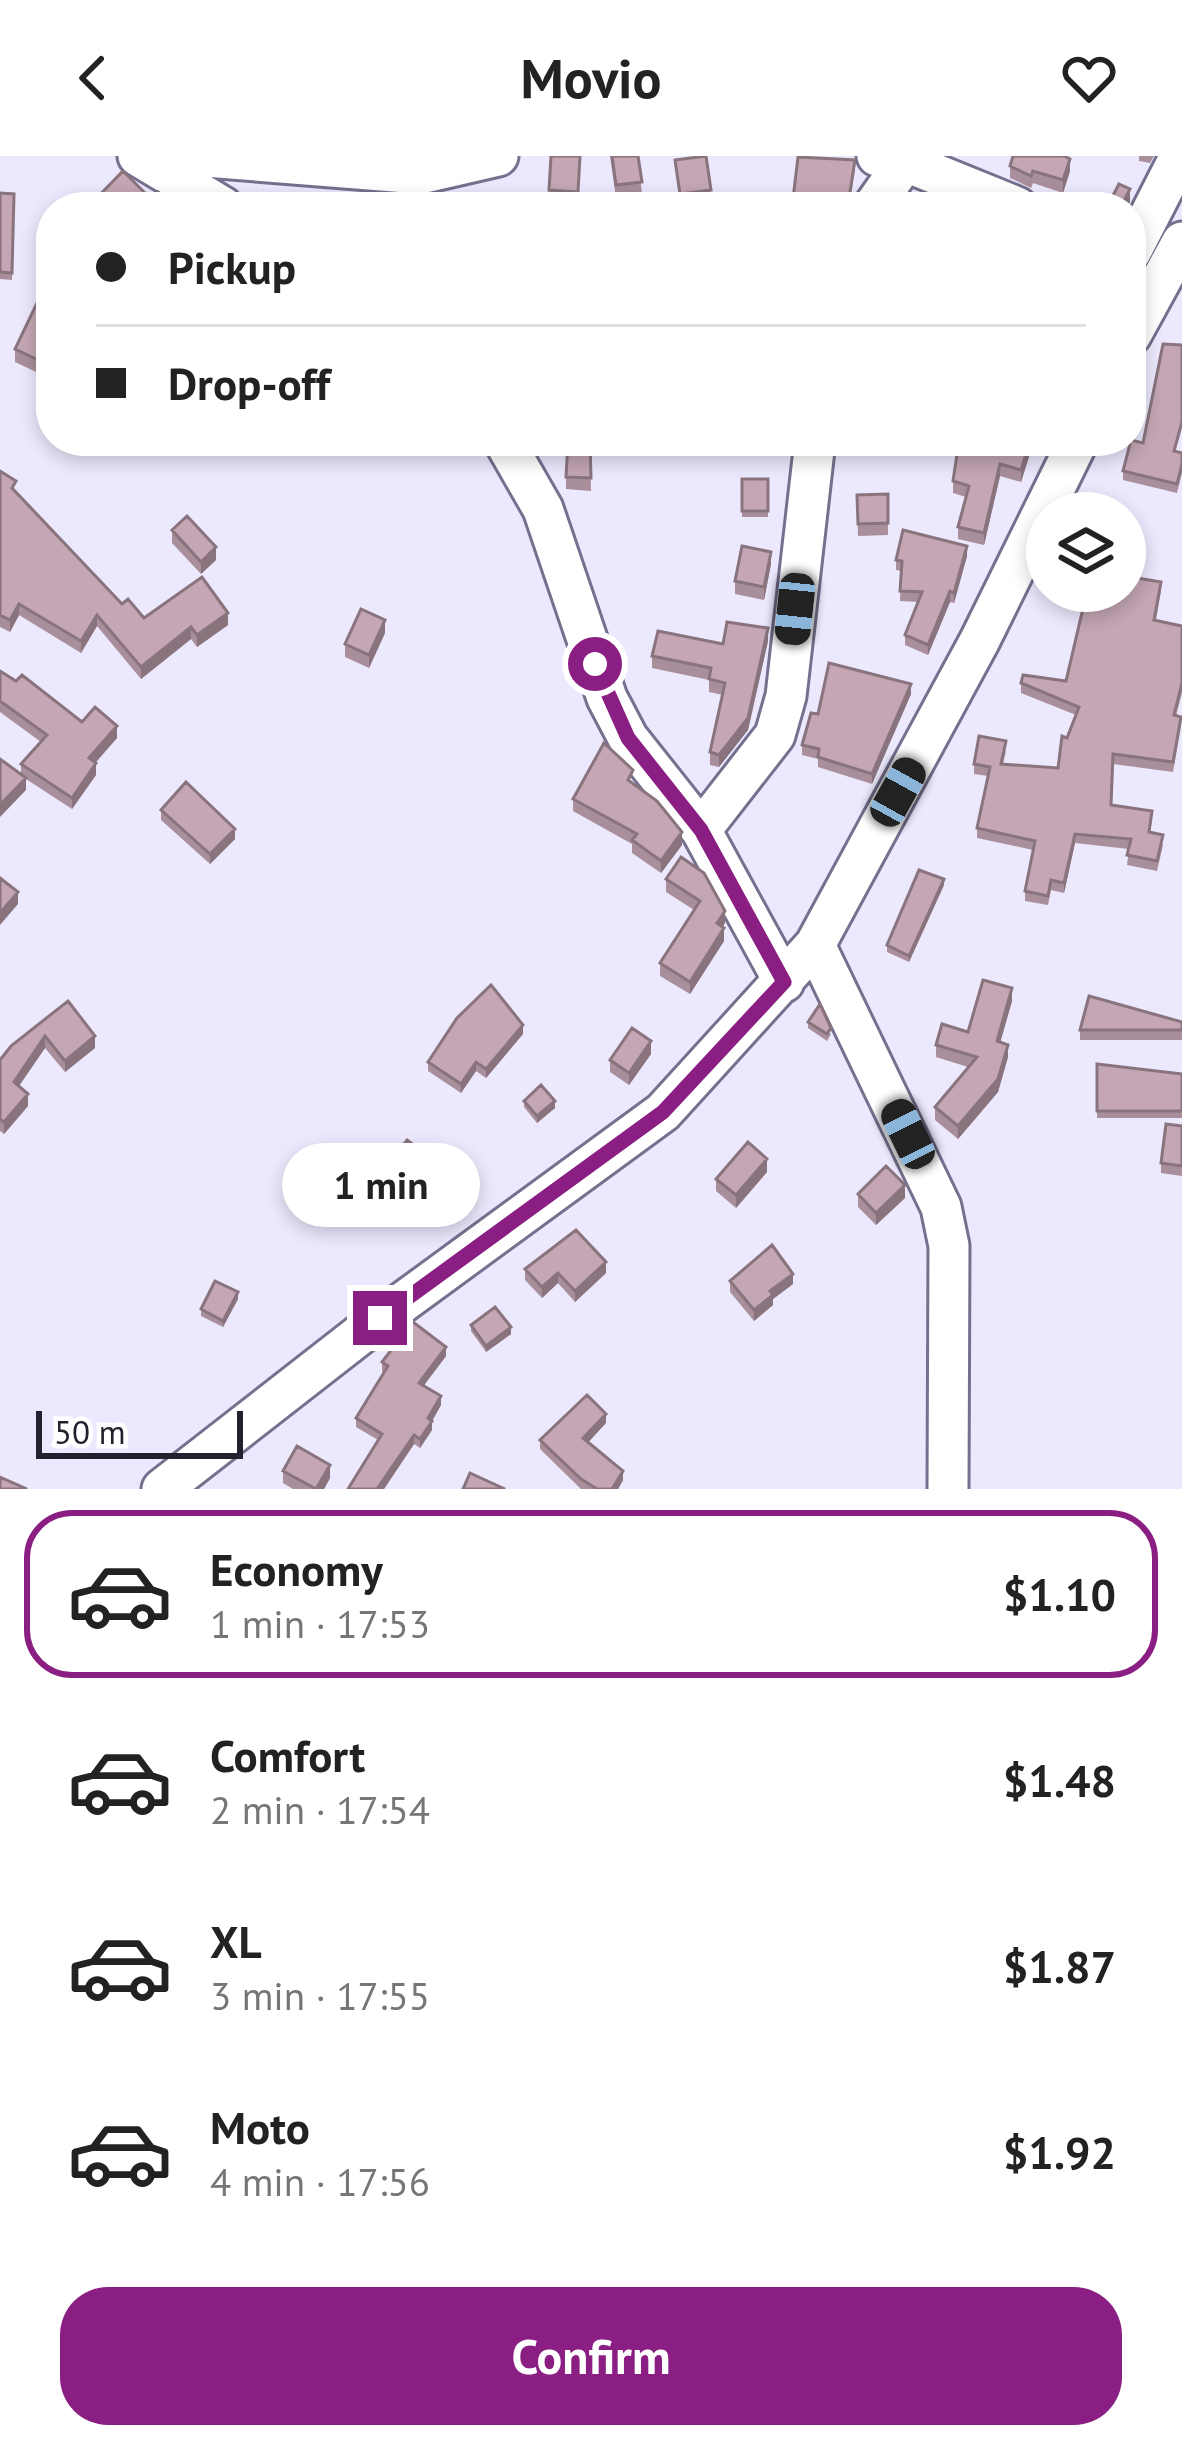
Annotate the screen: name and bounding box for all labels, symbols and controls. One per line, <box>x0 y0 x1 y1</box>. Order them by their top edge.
text: Movio <box>521 43 661 113</box>
icon: back <box>60 45 126 111</box>
icon: heart <box>1056 45 1122 111</box>
text: Pickup <box>168 238 296 296</box>
text: Drop-off <box>168 354 330 412</box>
map controls <box>1026 492 1146 612</box>
button: layers <box>1026 492 1146 612</box>
car <box>773 571 817 647</box>
route start <box>568 637 622 691</box>
car <box>865 752 931 832</box>
car <box>876 1094 940 1174</box>
callout: 1 min <box>281 1144 479 1228</box>
text: 1 min <box>333 1159 429 1210</box>
route end <box>353 1291 407 1345</box>
scale bar <box>36 1405 243 1458</box>
text: 50 m <box>54 1410 126 1453</box>
icon: car <box>66 1540 174 1648</box>
text: Economy <box>210 1540 383 1598</box>
text: $1.10 <box>1003 1565 1116 1623</box>
text: 1 min · 17:53 <box>210 1598 430 1649</box>
icon: car <box>66 1726 174 1834</box>
text: Comfort <box>210 1726 365 1784</box>
text: $1.48 <box>1003 1751 1116 1809</box>
text: 2 min · 17:54 <box>210 1784 430 1835</box>
icon: car <box>66 1912 174 2020</box>
text: XL <box>210 1912 262 1970</box>
text: $1.87 <box>1003 1937 1116 1995</box>
text: 3 min · 17:55 <box>210 1970 430 2021</box>
icon: car <box>66 2098 174 2206</box>
text: Moto <box>210 2098 310 2156</box>
text: $1.92 <box>1003 2123 1116 2181</box>
text: 4 min · 17:56 <box>210 2156 430 2207</box>
button: Confirm <box>60 2287 1122 2425</box>

